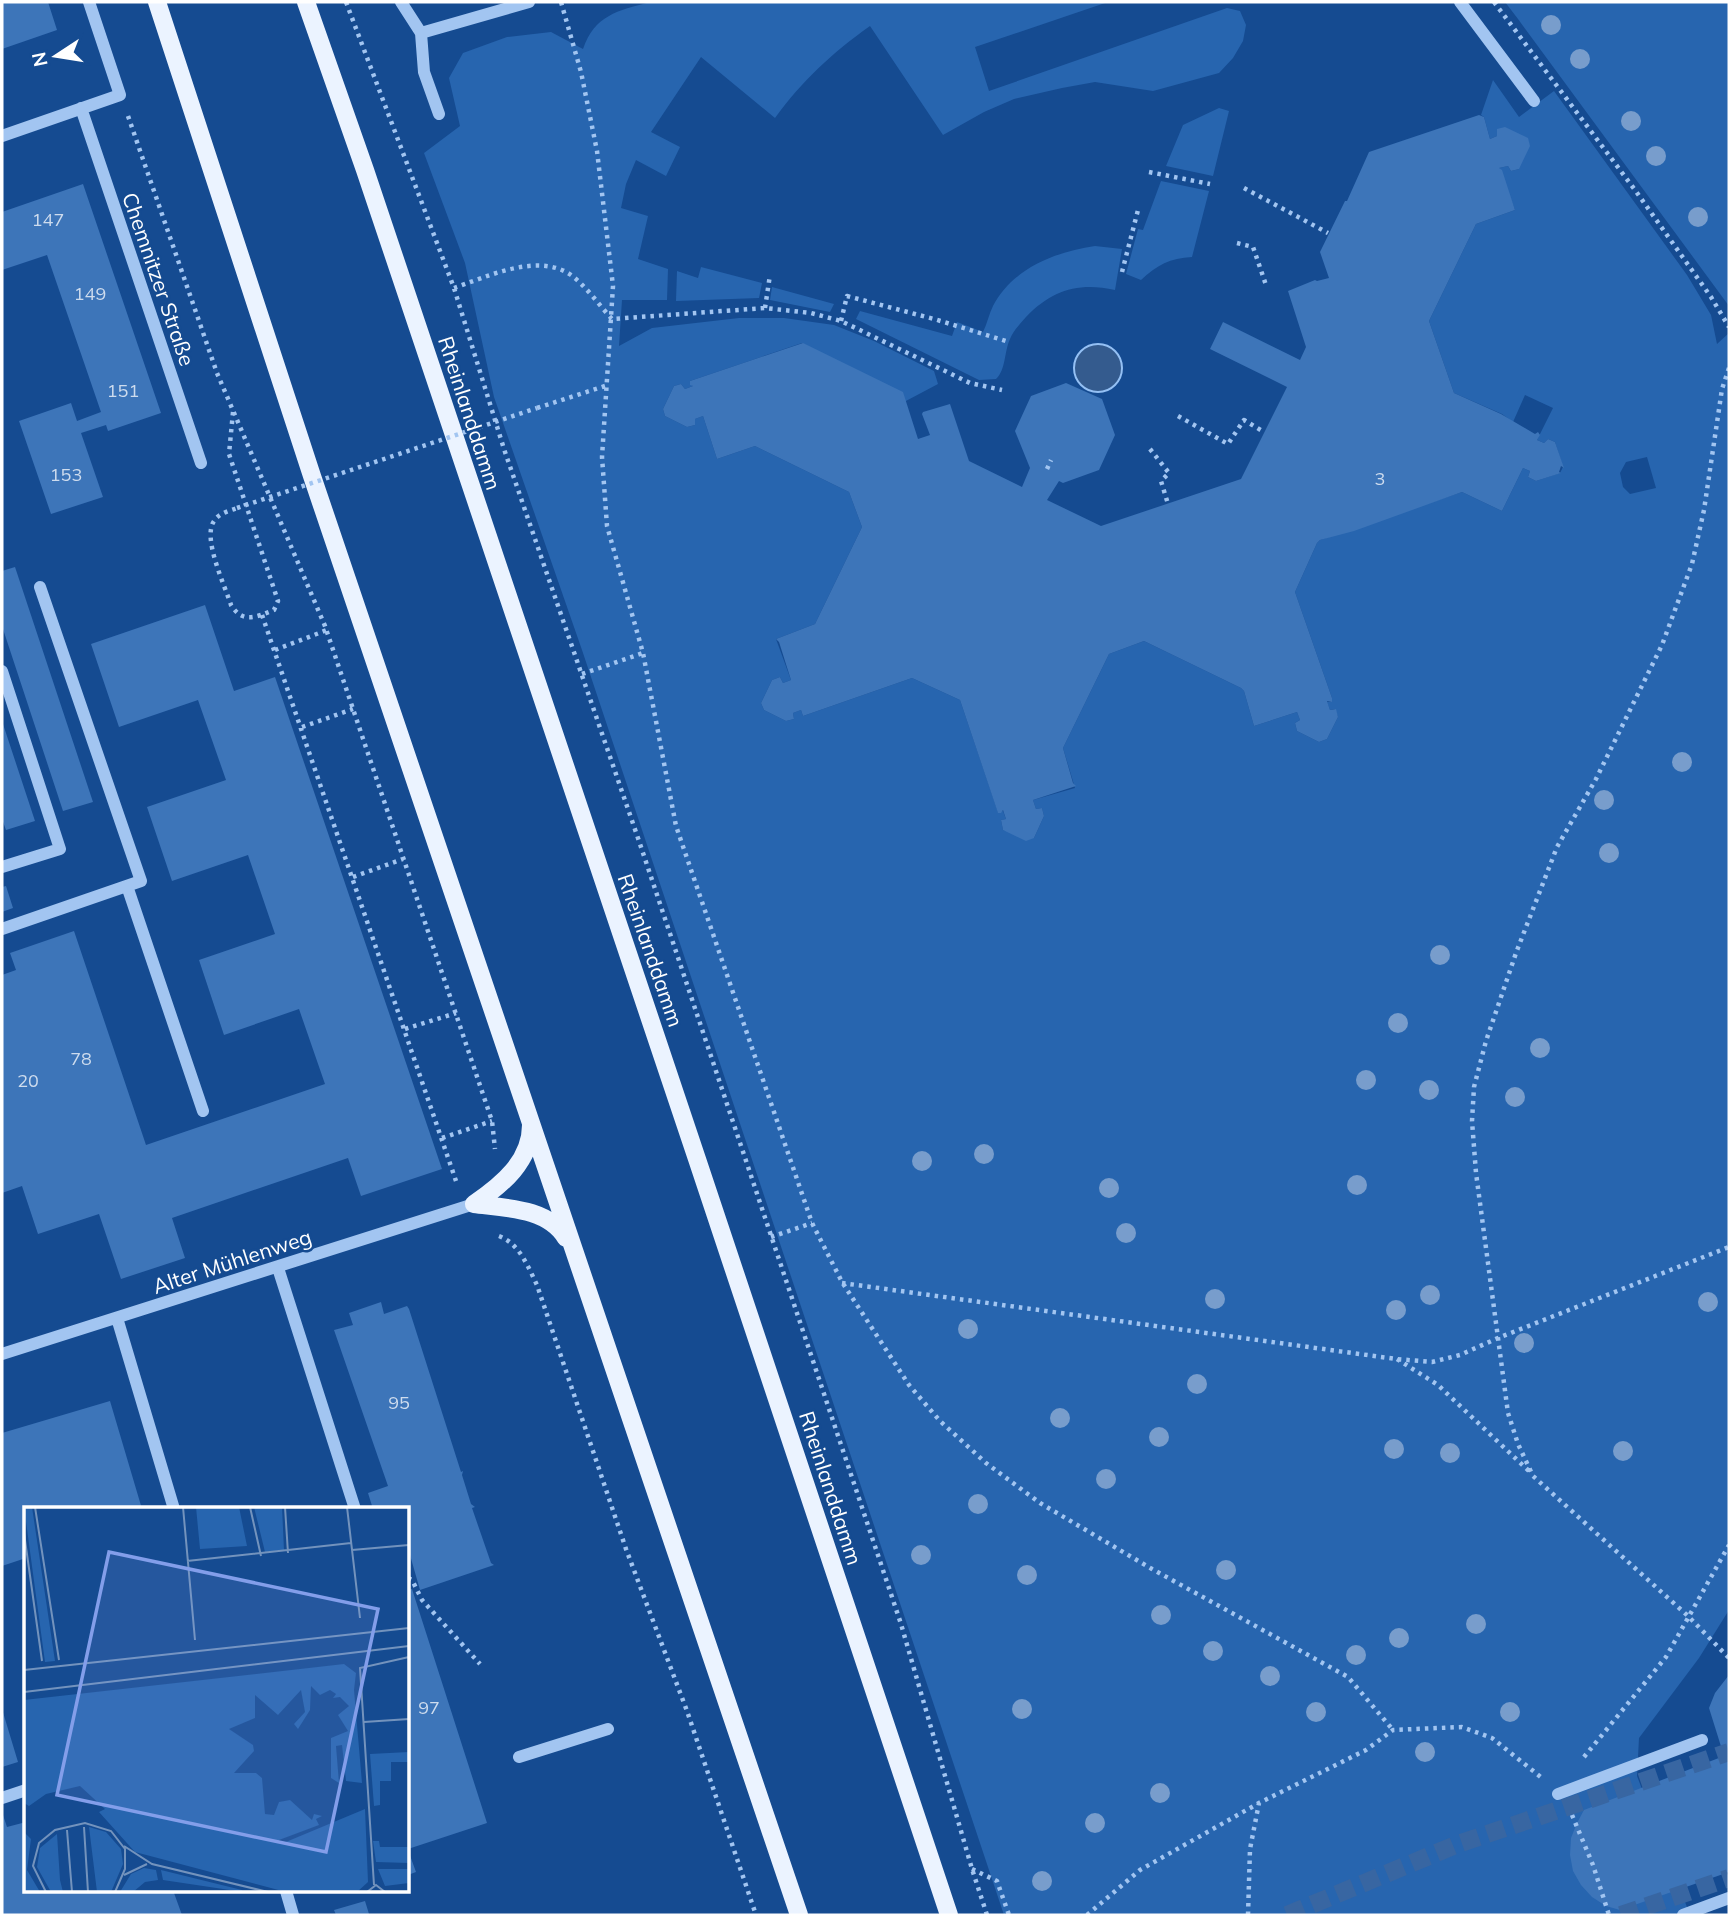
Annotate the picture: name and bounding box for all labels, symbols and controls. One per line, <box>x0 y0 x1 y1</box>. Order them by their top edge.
north arrow <box>21 21 91 91</box>
text: N <box>26 50 53 69</box>
street label: Chemnitzer Straße <box>117 189 201 369</box>
house number: 147 <box>32 208 64 231</box>
house number: 149 <box>74 282 106 305</box>
street label: Rheinlanddamm <box>433 333 507 493</box>
house number: 151 <box>107 379 139 402</box>
house number: 153 <box>50 463 82 486</box>
house number: 3 <box>1375 467 1385 490</box>
street label: Rheinlanddamm <box>613 870 689 1030</box>
house number: 78 <box>70 1047 92 1070</box>
house number: 20 <box>17 1069 39 1092</box>
street label: Alter Mühlenweg <box>149 1223 315 1299</box>
house number: 95 <box>388 1391 410 1414</box>
street label: Rheinlanddamm <box>794 1408 868 1568</box>
inset map <box>24 1507 410 1892</box>
house number: 97 <box>418 1696 440 1719</box>

